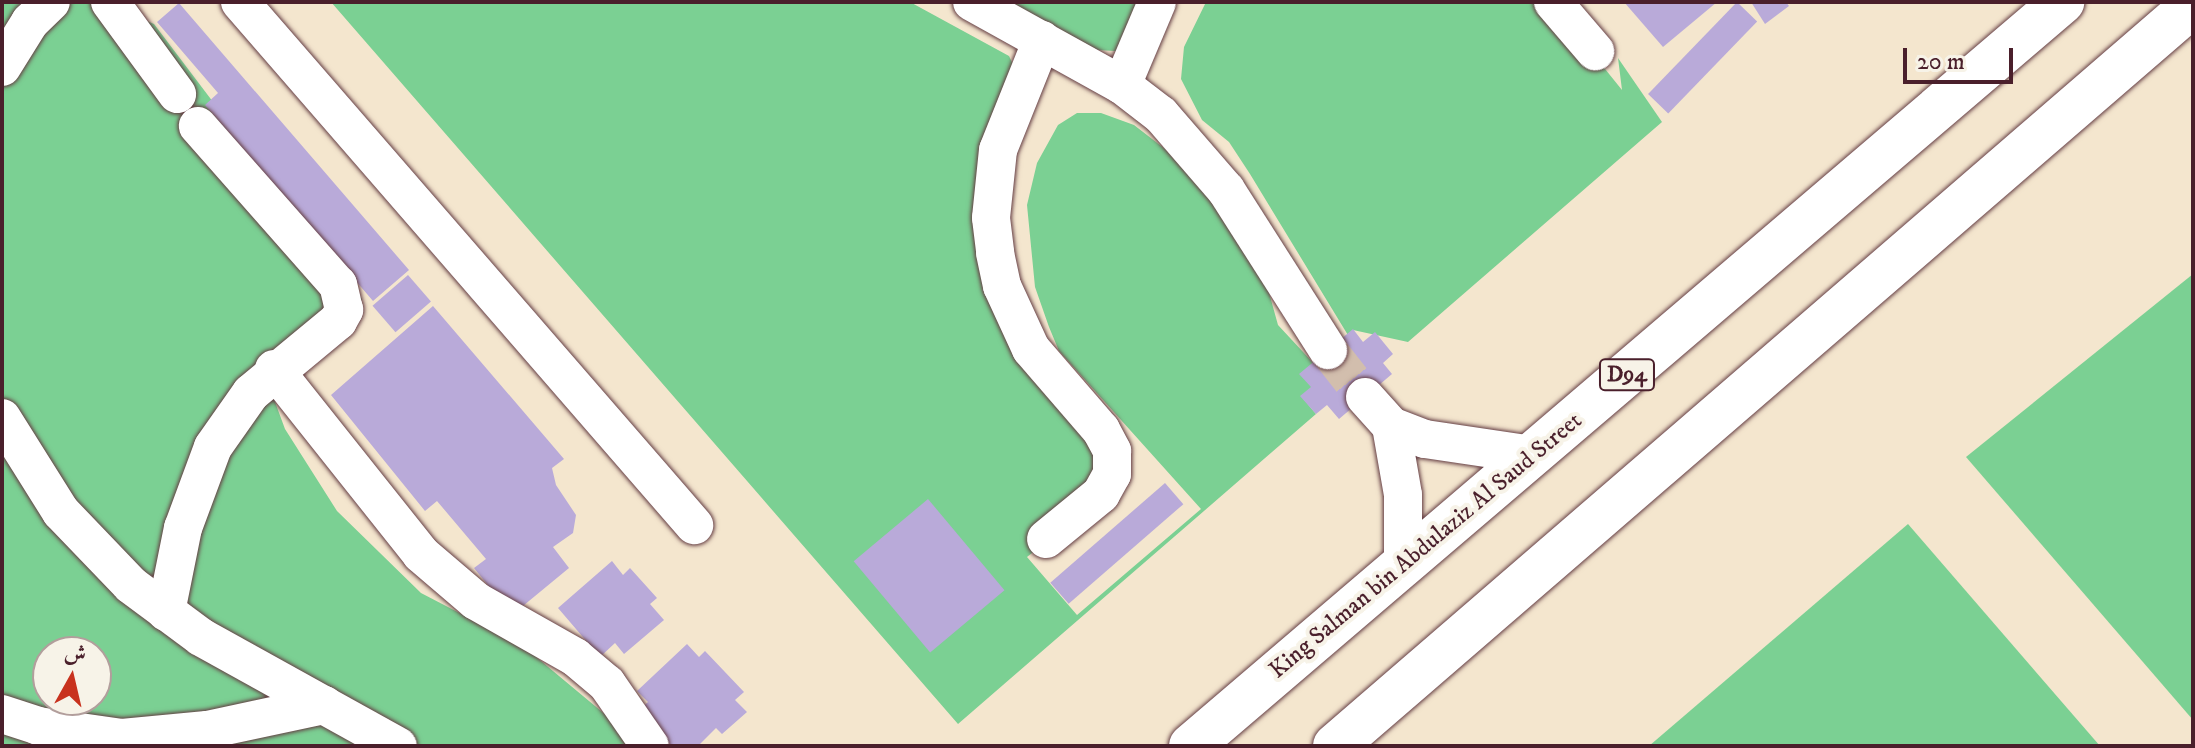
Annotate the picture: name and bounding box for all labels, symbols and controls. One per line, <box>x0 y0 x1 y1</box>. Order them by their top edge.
scale bar <box>1907 32 2017 82</box>
text: 20 m <box>1917 47 1965 77</box>
road number: D94 <box>1597 357 1657 393</box>
street label: King Salman bin Abdulaziz Al Saud Street <box>1264 407 1588 685</box>
north arrow <box>32 636 112 716</box>
text: ش <box>62 639 88 669</box>

